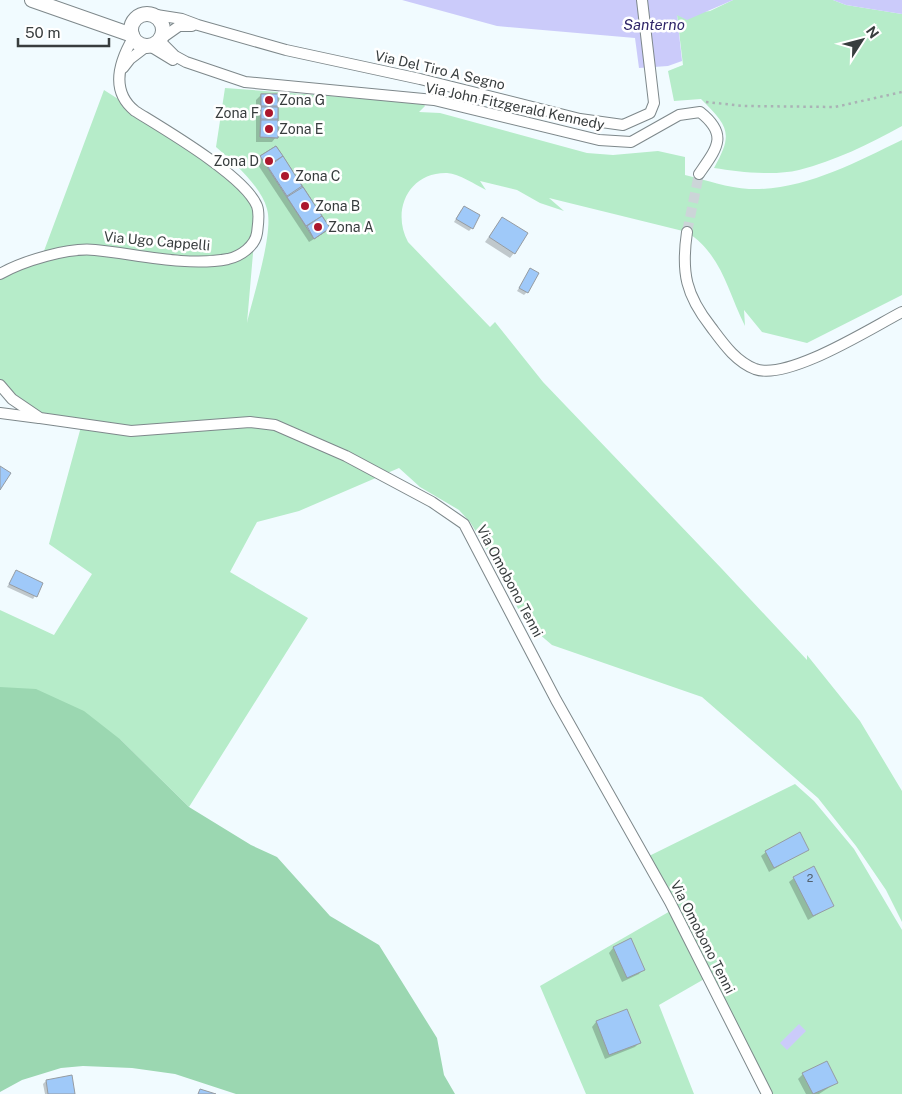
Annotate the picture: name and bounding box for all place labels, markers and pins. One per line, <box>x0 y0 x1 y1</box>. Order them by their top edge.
place label: Zona G <box>279 92 325 108</box>
marker: Zona G <box>263 94 275 106</box>
place label: Zona F <box>215 105 259 121</box>
marker: Zona F <box>263 107 275 119</box>
place label: Zona E <box>279 121 324 137</box>
marker: Zona E <box>263 123 275 135</box>
place label: Zona D <box>213 153 259 169</box>
marker: Zona D <box>263 155 275 167</box>
place label: Zona C <box>295 168 340 184</box>
marker: Zona C <box>279 170 291 182</box>
place label: Zona B <box>315 198 360 214</box>
marker: Zona B <box>299 200 311 212</box>
place label: Zona A <box>328 219 374 235</box>
marker: Zona A <box>312 221 324 233</box>

